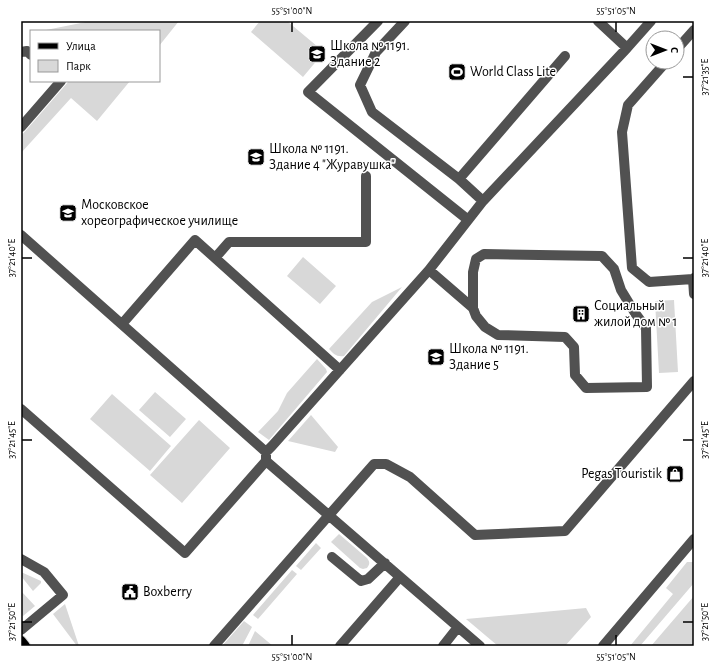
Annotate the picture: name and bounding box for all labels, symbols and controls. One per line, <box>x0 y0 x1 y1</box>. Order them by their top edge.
text: 55°51'00"N <box>272 6 312 16</box>
text: 55°51'05"N <box>596 6 636 16</box>
legend <box>30 30 160 82</box>
north arrow <box>645 30 685 70</box>
place label: Школа № 1191. Здание 2 <box>330 39 410 69</box>
text: Улица <box>66 40 96 52</box>
school or university icon: Школа № 1191. Здание 2 <box>307 44 327 64</box>
text: С <box>669 47 680 53</box>
text: 37°21'35"E <box>700 58 710 95</box>
text: Парк <box>66 60 91 72</box>
sports icon: World Class Lite <box>447 62 467 82</box>
place label: World Class Lite <box>470 65 556 79</box>
place label: Школа № 1191. Здание 4 "Журавушка" <box>269 142 395 172</box>
school or university icon: Школа № 1191. Здание 4 "Журавушка" <box>246 147 266 167</box>
place label: Московское хореографическое училище <box>81 198 238 228</box>
school or university icon: Московское хореографическое училище <box>58 203 78 223</box>
text: 37°21'40"E <box>7 239 17 277</box>
text: 37°21'40"E <box>700 239 710 277</box>
place label: Социальный жилой дом № 1 <box>594 299 677 329</box>
building icon: Социальный жилой дом № 1 <box>571 304 591 324</box>
place label: Школа № 1191. Здание 5 <box>449 342 529 372</box>
school or university icon: Школа № 1191. Здание 5 <box>426 347 446 367</box>
text: 37°21'45"E <box>7 421 17 459</box>
text: 37°21'45"E <box>700 421 710 459</box>
shop icon: Pegas Touristik <box>665 464 685 484</box>
place label: Pegas Touristik <box>581 467 663 481</box>
public building icon: Boxberry <box>120 582 140 602</box>
place label: Boxberry <box>143 585 192 599</box>
text: 37°21'50"E <box>7 603 17 641</box>
text: 37°21'50"E <box>700 603 710 641</box>
text: 55°51'00"N <box>272 652 312 662</box>
text: 55°51'05"N <box>596 652 636 662</box>

